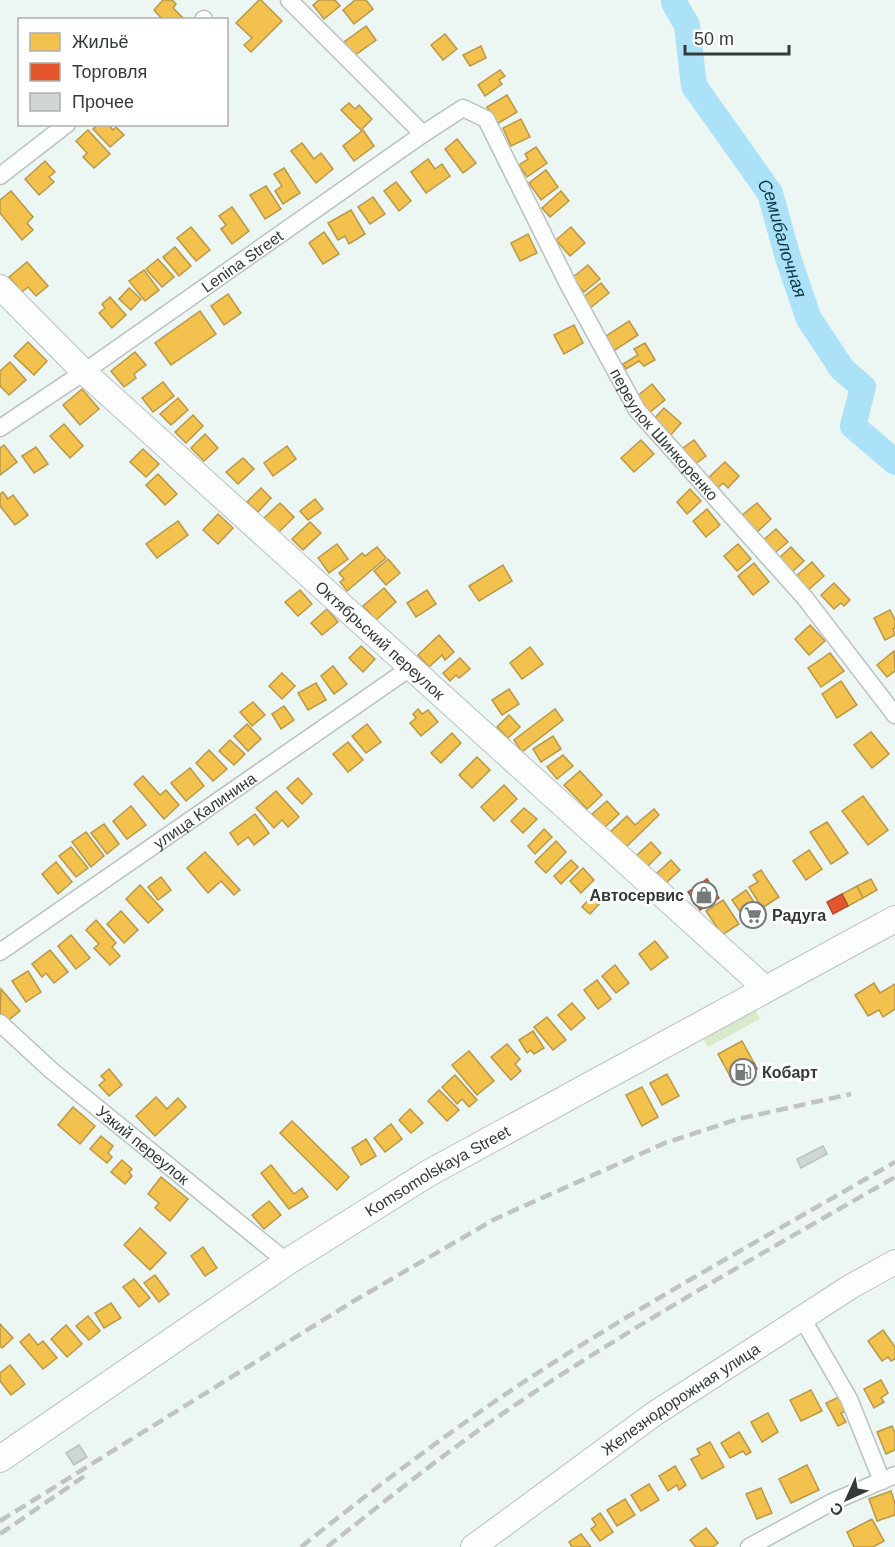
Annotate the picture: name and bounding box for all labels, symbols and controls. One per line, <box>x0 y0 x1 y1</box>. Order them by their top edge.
legend <box>18 18 228 126</box>
scale bar <box>685 18 788 56</box>
text: 50 m <box>694 29 734 49</box>
text: Жильё <box>72 32 129 52</box>
text: Торговля <box>72 62 147 82</box>
text: Прочее <box>72 92 134 112</box>
water label: Семибалочная <box>753 175 811 300</box>
street label: Lenina Street <box>198 226 286 295</box>
street label: переулок Шинкоренко <box>607 365 722 504</box>
street label: Октябрьский переулок <box>312 577 449 703</box>
street label: улица Калинина <box>150 769 259 852</box>
shop icon: Автосервис <box>689 880 719 910</box>
place label: Автосервис <box>589 887 684 904</box>
supermarket icon: Радуга <box>738 900 768 930</box>
place label: Радуга <box>772 907 826 924</box>
fuel station icon: Кобарт <box>728 1057 758 1087</box>
place label: Кобарт <box>762 1064 818 1081</box>
street label: Узкий переулок <box>93 1102 193 1188</box>
street label: Komsomolskaya Street <box>362 1122 513 1219</box>
street label: Железнодорожная улица <box>598 1339 763 1458</box>
north arrow <box>817 1469 877 1529</box>
text: С <box>826 1499 847 1519</box>

